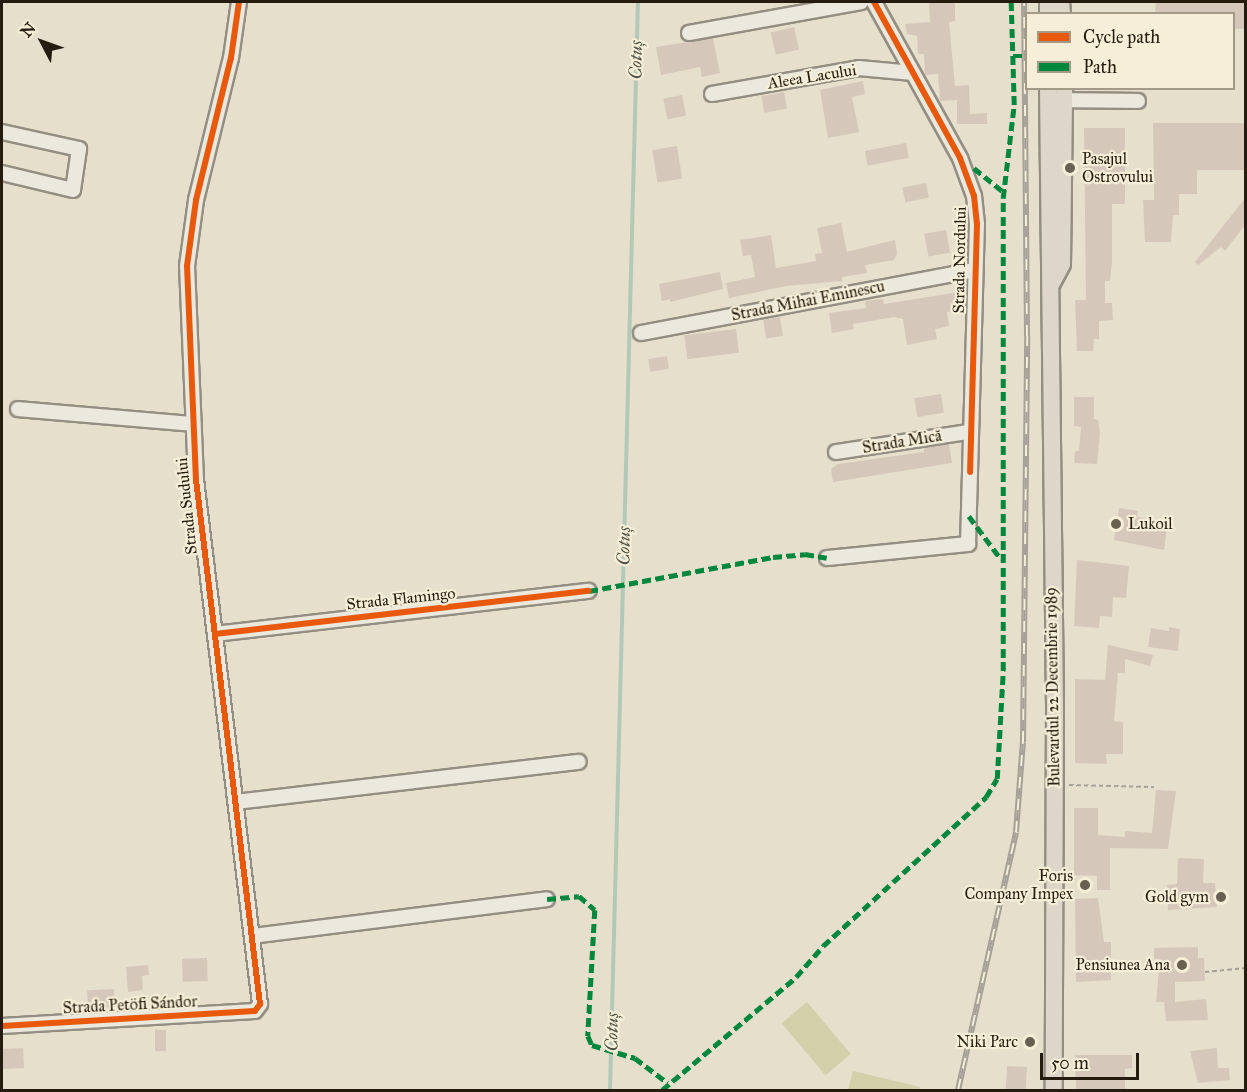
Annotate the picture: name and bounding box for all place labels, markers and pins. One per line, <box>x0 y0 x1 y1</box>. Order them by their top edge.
place label: Pasajul Ostrovului <box>1082 149 1153 187</box>
marker: Pasajul Ostrovului <box>1063 161 1077 175</box>
place label: Lukoil <box>1128 514 1173 534</box>
marker: Lukoil <box>1109 517 1123 531</box>
place label: Foris Company Impex <box>964 866 1073 904</box>
marker: Foris Company Impex <box>1078 878 1092 892</box>
place label: Gold gym <box>1145 887 1209 907</box>
marker: Gold gym <box>1214 890 1228 904</box>
place label: Pensiunea Ana <box>1076 955 1170 975</box>
marker: Pensiunea Ana <box>1175 958 1189 972</box>
place label: Niki Parc <box>957 1032 1018 1052</box>
marker: Niki Parc <box>1023 1035 1037 1049</box>

